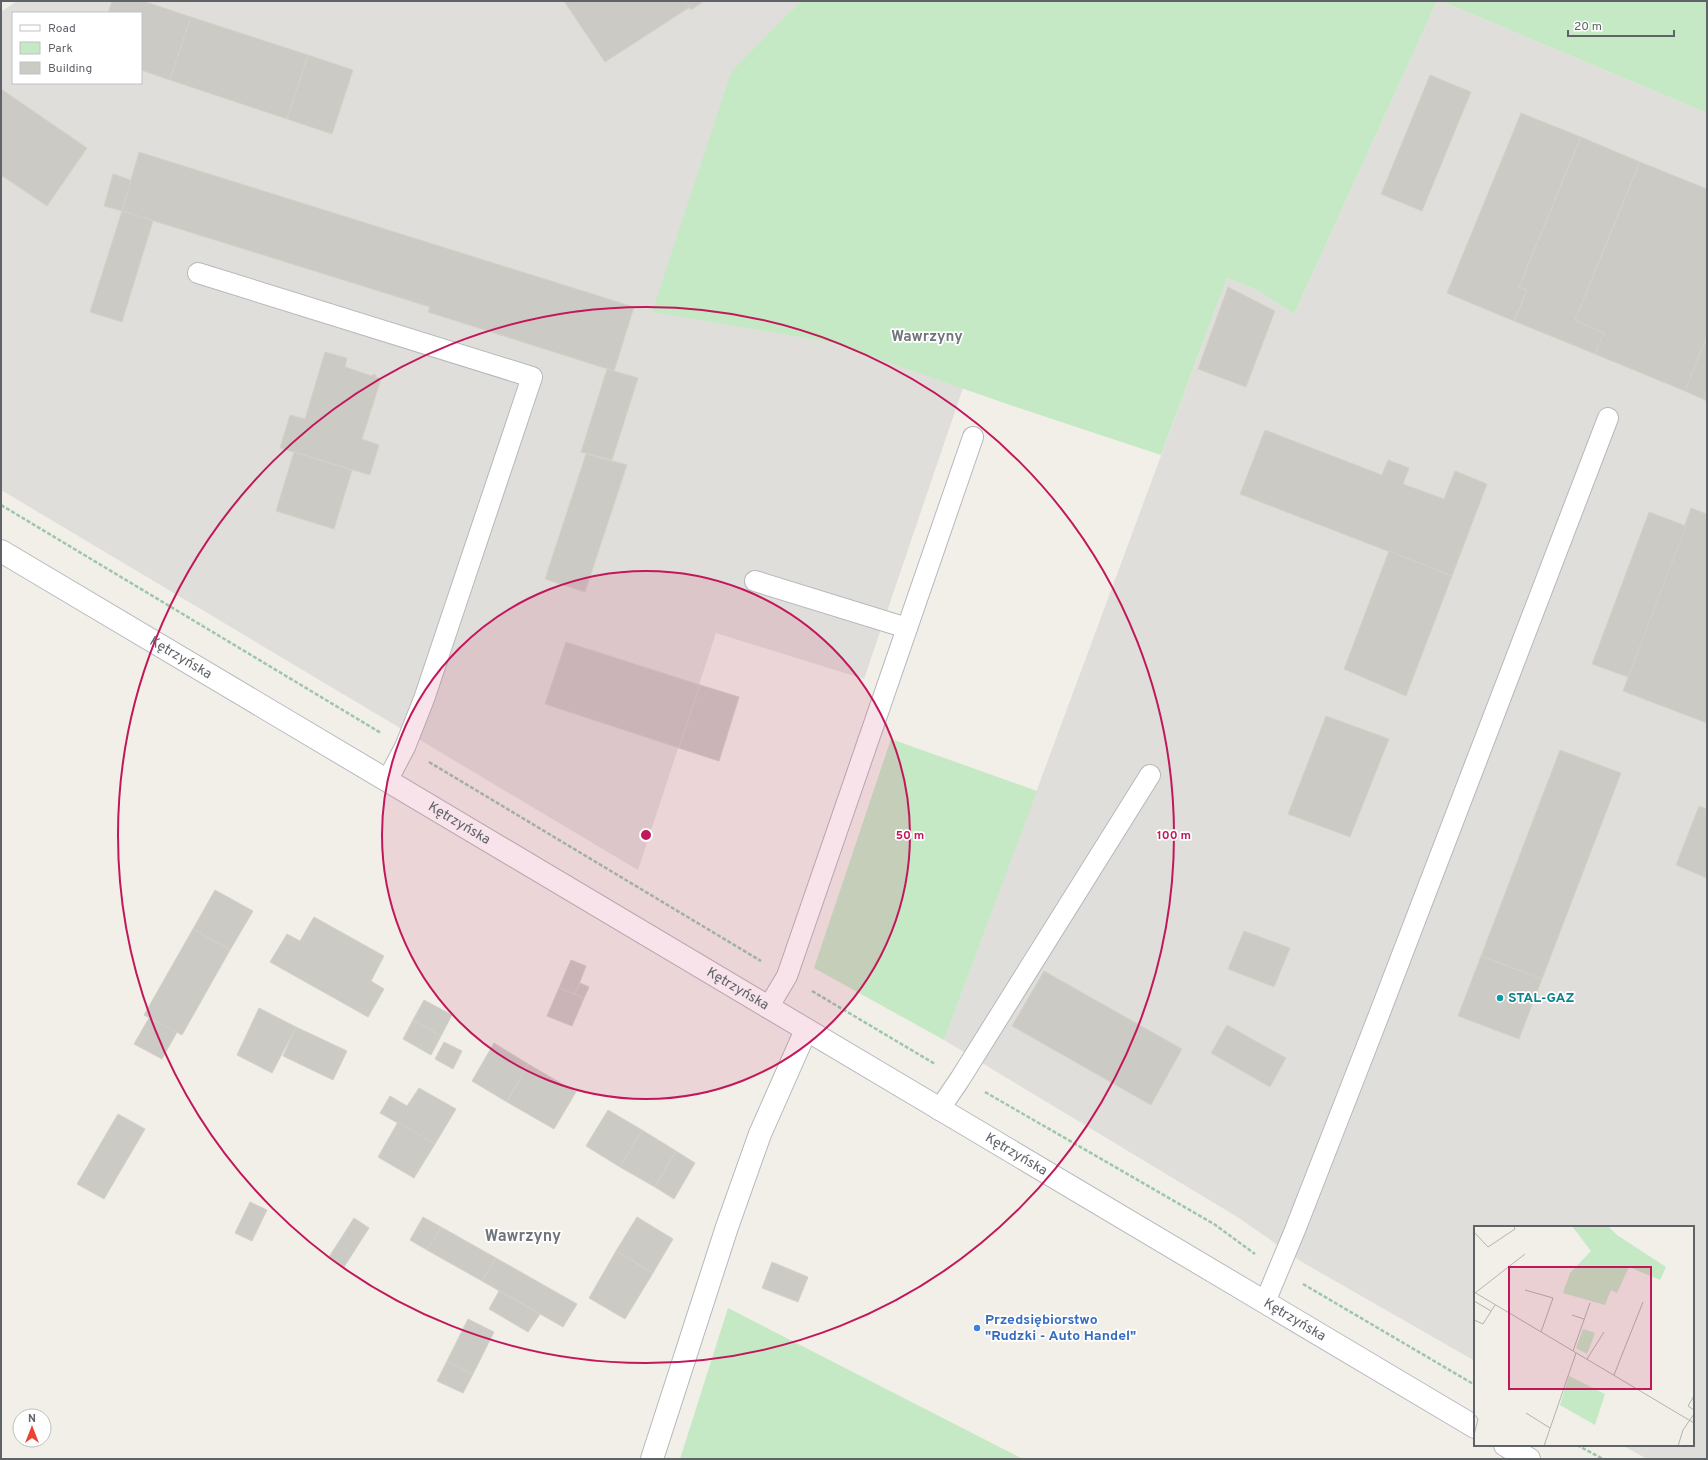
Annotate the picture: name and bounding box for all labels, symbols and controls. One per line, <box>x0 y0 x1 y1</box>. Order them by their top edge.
legend <box>12 12 142 84</box>
scale bar <box>1568 12 1674 38</box>
text: 20 m <box>1574 19 1602 35</box>
text: Road <box>48 21 76 37</box>
text: Park <box>48 41 73 57</box>
text: Building <box>48 61 92 77</box>
district label: Wawrzyny <box>891 328 963 347</box>
street label: Kętrzyńska <box>146 633 215 683</box>
street label: Kętrzyńska <box>425 798 494 848</box>
centre of rings <box>639 828 653 842</box>
text: 50 m <box>896 828 924 844</box>
text: 100 m <box>1157 828 1191 844</box>
street label: Kętrzyńska <box>703 964 772 1014</box>
place label: STAL-GAZ <box>1508 990 1575 1007</box>
marker: STAL-GAZ <box>1495 993 1505 1003</box>
street label: Kętrzyńska <box>982 1129 1051 1179</box>
inset map <box>1474 1226 1694 1446</box>
district label: Wawrzyny <box>485 1227 561 1247</box>
street label: Kętrzyńska <box>1260 1295 1329 1345</box>
place label: Przedsiębiorstwo "Rudzki - Auto Handel" <box>985 1312 1136 1345</box>
marker: Przedsiębiorstwo "Rudzki - Auto Handel" <box>972 1323 982 1333</box>
north arrow <box>12 1408 52 1448</box>
text: N <box>28 1412 36 1426</box>

